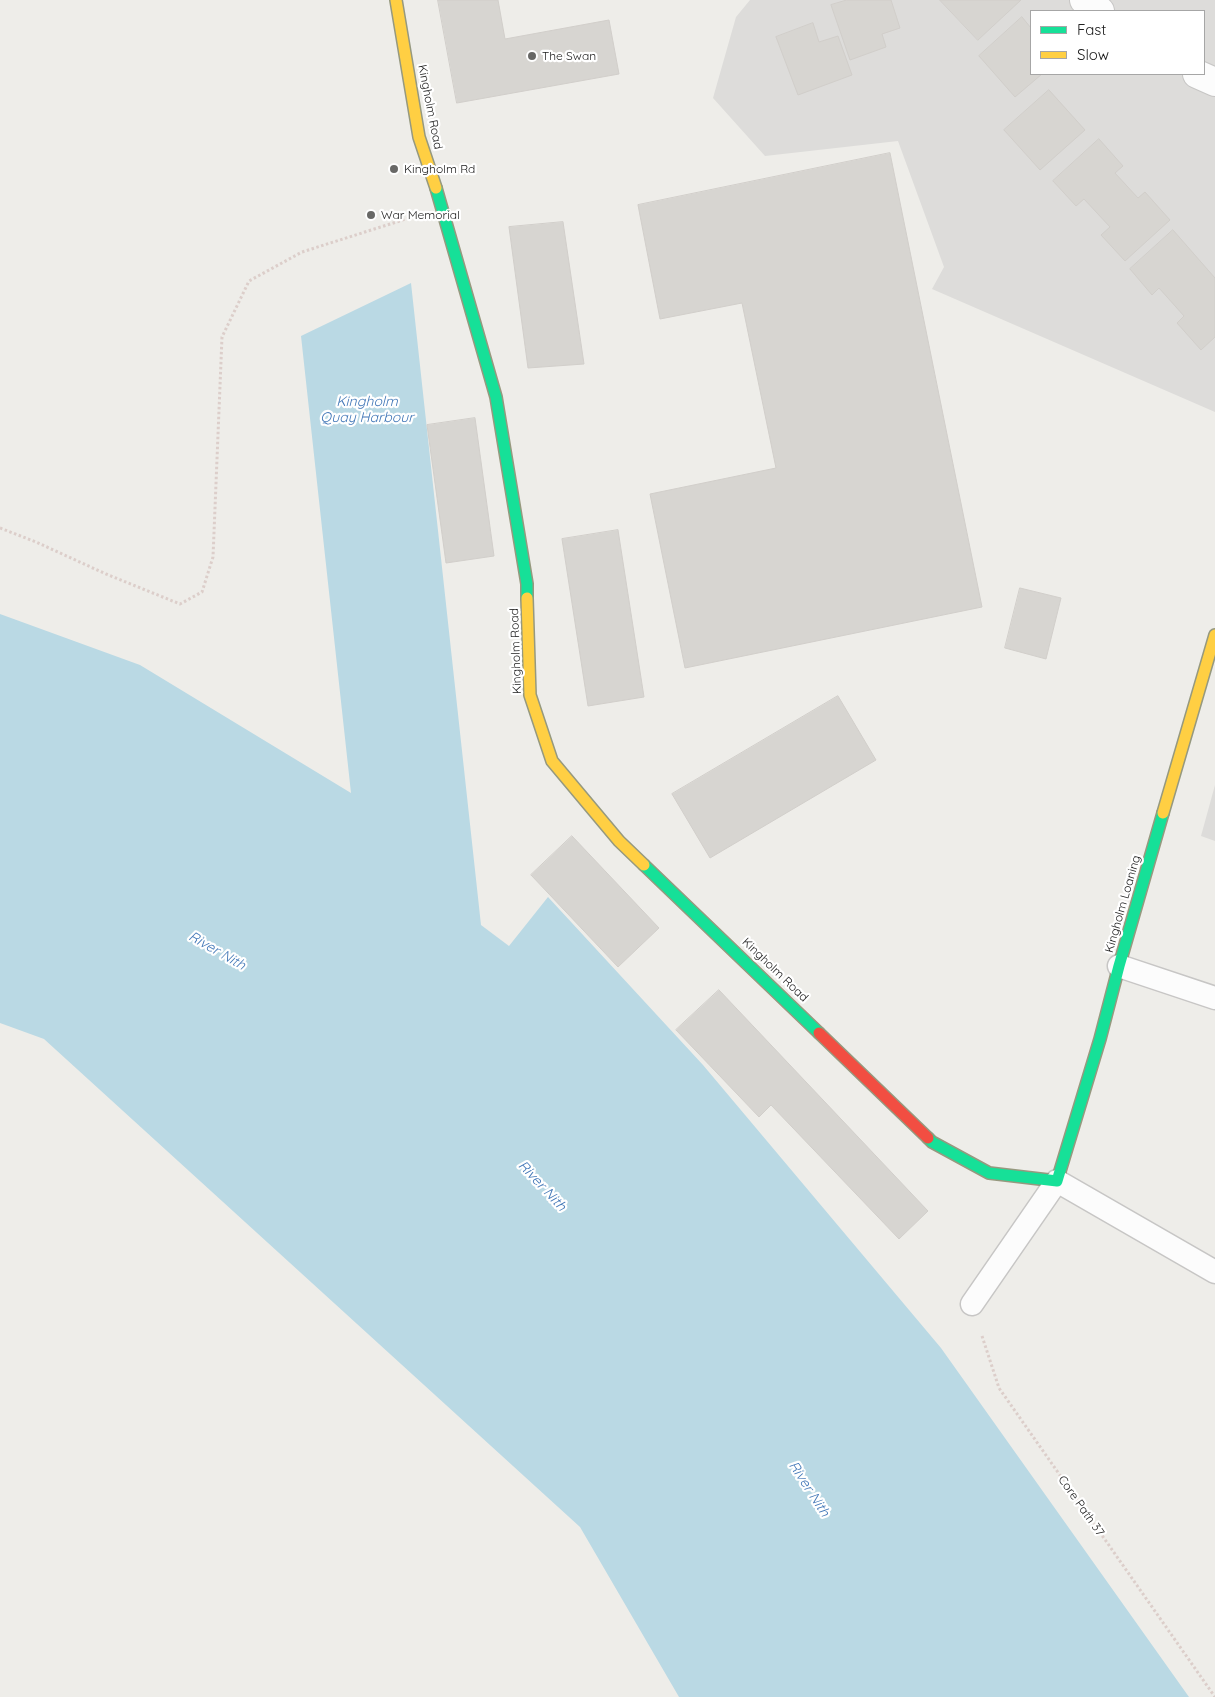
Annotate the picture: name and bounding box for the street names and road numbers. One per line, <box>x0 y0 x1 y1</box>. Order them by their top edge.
street label: Kingholm Road <box>415 63 445 151</box>
street label: Kingholm Road <box>507 608 525 694</box>
street label: Kingholm Loaning <box>1102 853 1144 955</box>
street label: Kingholm Road <box>739 935 811 1005</box>
street label: Core Path 37 <box>1055 1473 1107 1539</box>

